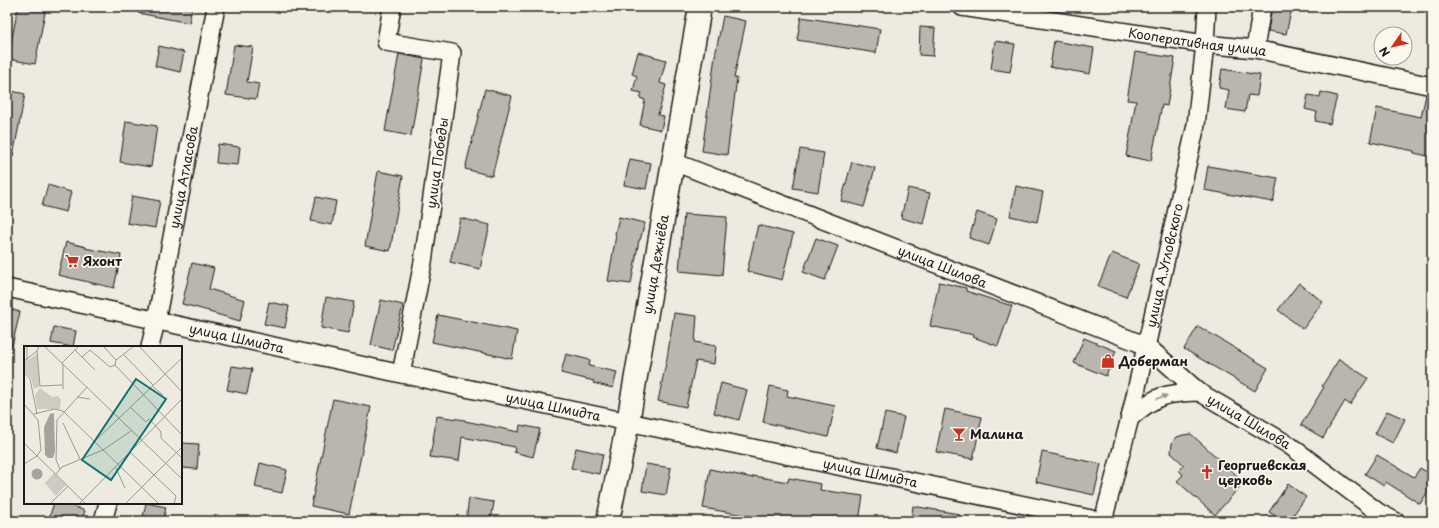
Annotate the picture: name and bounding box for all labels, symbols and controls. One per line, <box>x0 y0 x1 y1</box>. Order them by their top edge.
street label: Кооперативная улица <box>1127 22 1269 60</box>
north arrow <box>1373 26 1413 66</box>
text: N <box>1375 43 1394 60</box>
street label: улица Победы <box>421 116 452 210</box>
street label: улица Атласова <box>164 123 202 230</box>
street label: улица А.Угловского <box>1141 201 1187 329</box>
street label: улица Дежнёва <box>637 212 673 316</box>
street label: улица Шилова <box>895 240 991 292</box>
place label: Яхонт <box>83 251 122 270</box>
supermarket icon: Яхонт <box>64 253 80 269</box>
street label: улица Шмидта <box>188 318 286 357</box>
inset map <box>24 346 182 504</box>
place label: Доберман <box>1118 351 1188 370</box>
shop icon: Доберман <box>1100 353 1116 369</box>
street label: улица Шмидта <box>504 387 603 425</box>
street label: улица Шилова <box>1204 389 1295 454</box>
one-way arrow <box>1156 394 1168 400</box>
place label: Малина <box>970 424 1024 443</box>
bar icon: Малина <box>951 426 967 442</box>
street label: улица Шмидта <box>821 453 920 491</box>
place label: Георгиевская церковь <box>1218 455 1307 489</box>
church icon: Георгиевская церковь <box>1199 464 1215 480</box>

